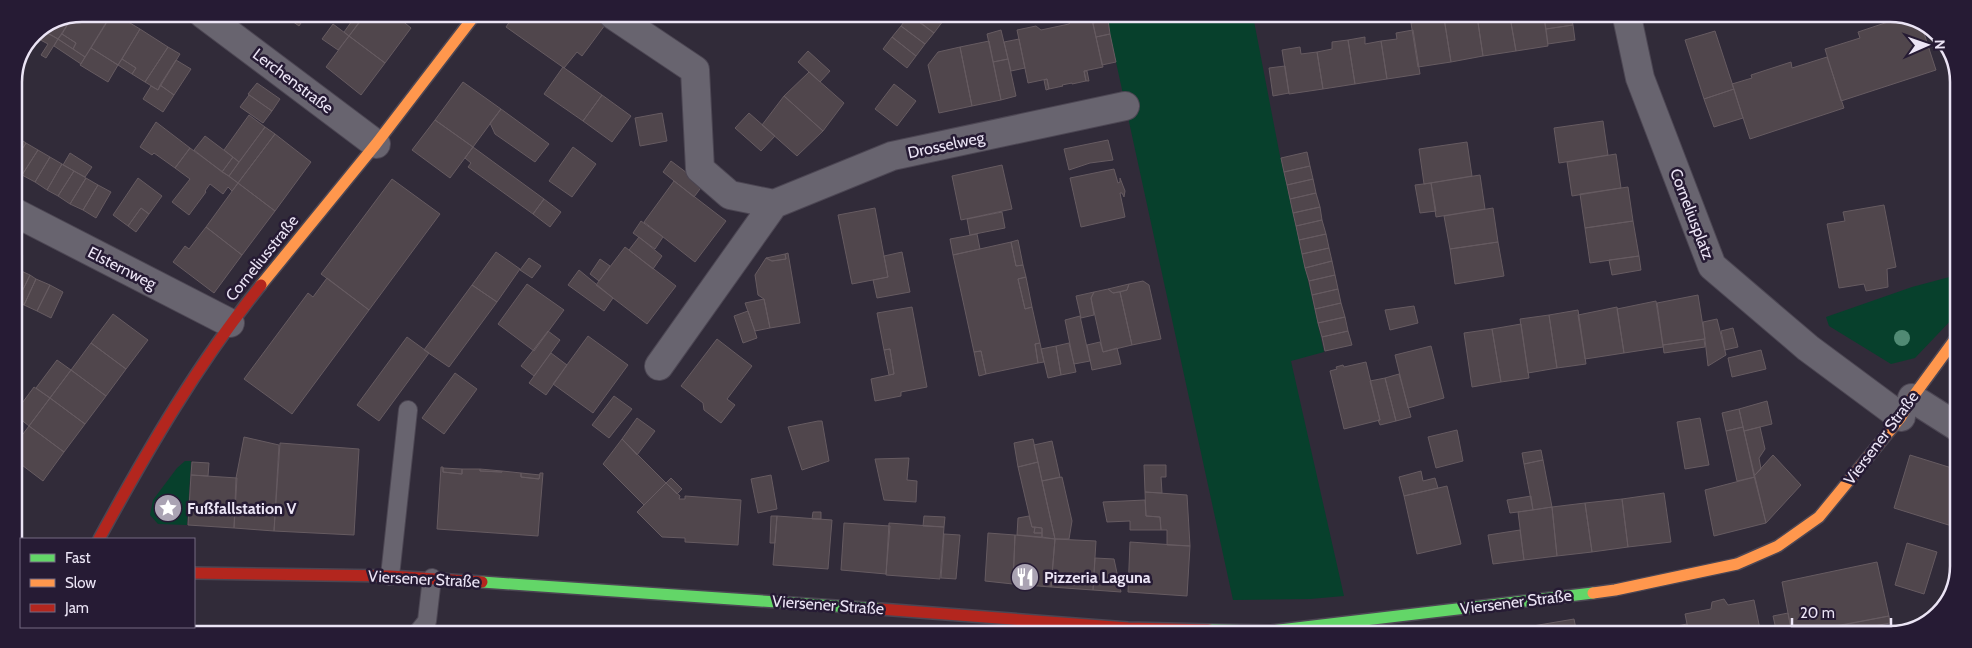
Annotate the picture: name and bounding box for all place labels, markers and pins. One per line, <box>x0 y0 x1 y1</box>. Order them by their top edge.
place icon: Fußfallstation V <box>153 493 183 523</box>
place label: Fußfallstation V <box>187 499 296 518</box>
restaurant icon: Pizzeria Laguna <box>1010 562 1040 592</box>
place label: Pizzeria Laguna <box>1044 568 1151 587</box>

